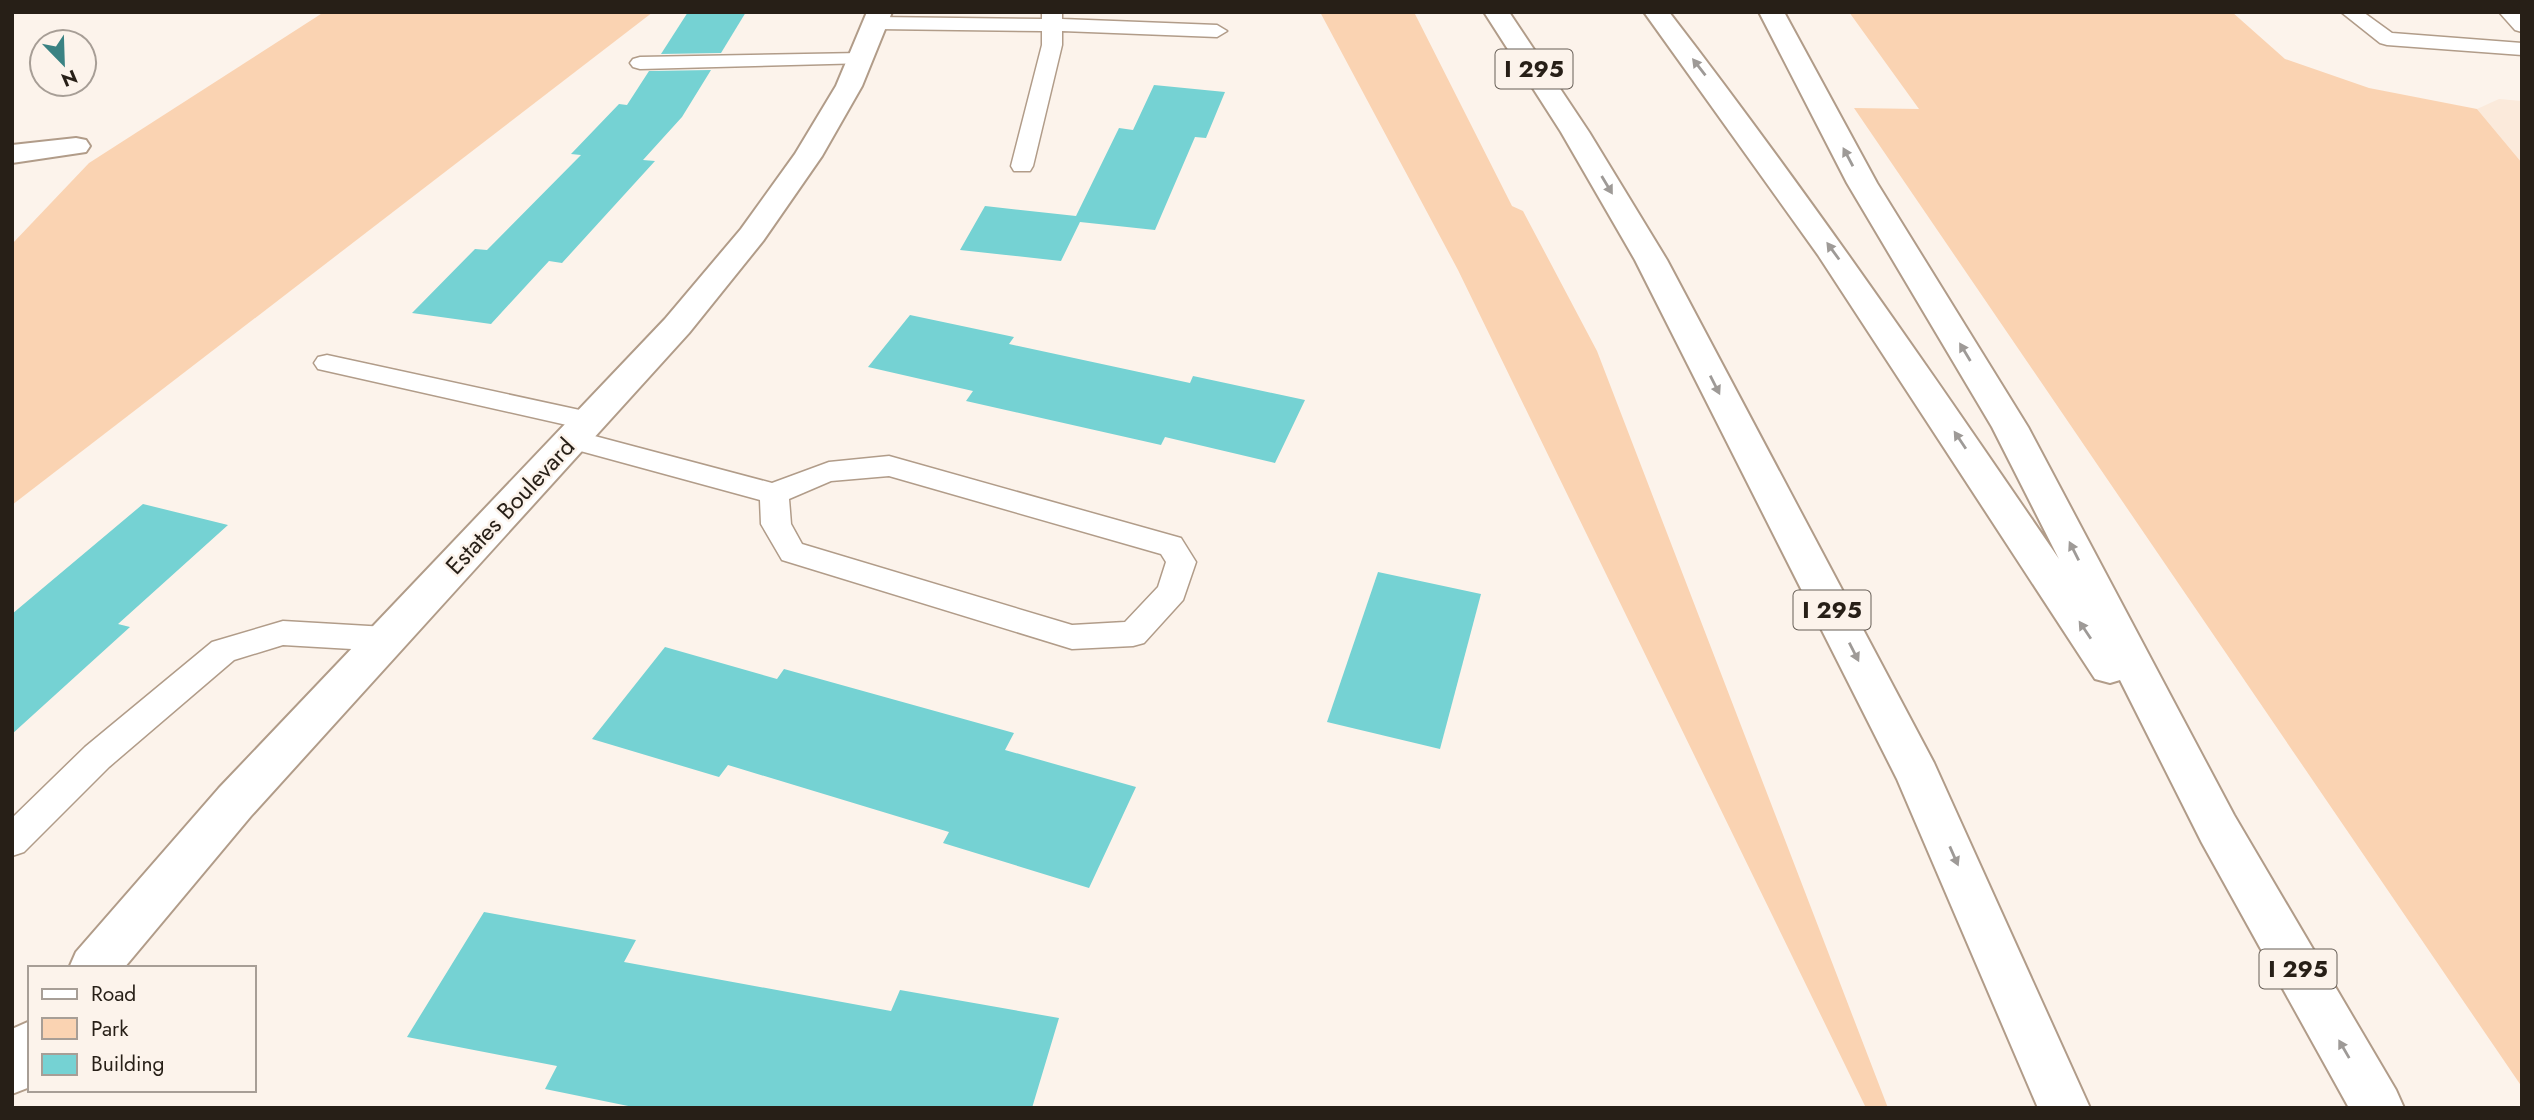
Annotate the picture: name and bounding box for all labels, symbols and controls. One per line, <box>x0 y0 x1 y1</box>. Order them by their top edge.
north arrow <box>28 28 98 98</box>
road number: I 295 <box>1496 50 1572 88</box>
one-way arrow <box>1691 59 1706 77</box>
text: N <box>57 63 82 94</box>
one-way arrow <box>1842 147 1854 166</box>
one-way arrow <box>1600 176 1613 195</box>
one-way arrow <box>1826 242 1840 260</box>
one-way arrow <box>1958 342 1971 361</box>
one-way arrow <box>1710 375 1721 395</box>
street label: Estates Boulevard <box>437 430 583 582</box>
one-way arrow <box>1953 430 1966 450</box>
one-way arrow <box>2069 541 2080 561</box>
road number: I 295 <box>1794 590 1870 630</box>
one-way arrow <box>2079 620 2092 639</box>
one-way arrow <box>1848 642 1860 662</box>
one-way arrow <box>1949 846 1960 867</box>
road number: I 295 <box>2260 950 2336 988</box>
legend <box>28 966 256 1092</box>
text: Road <box>91 979 136 1009</box>
text: Park <box>91 1014 129 1044</box>
one-way arrow <box>2338 1039 2350 1058</box>
text: Building <box>91 1049 164 1079</box>

